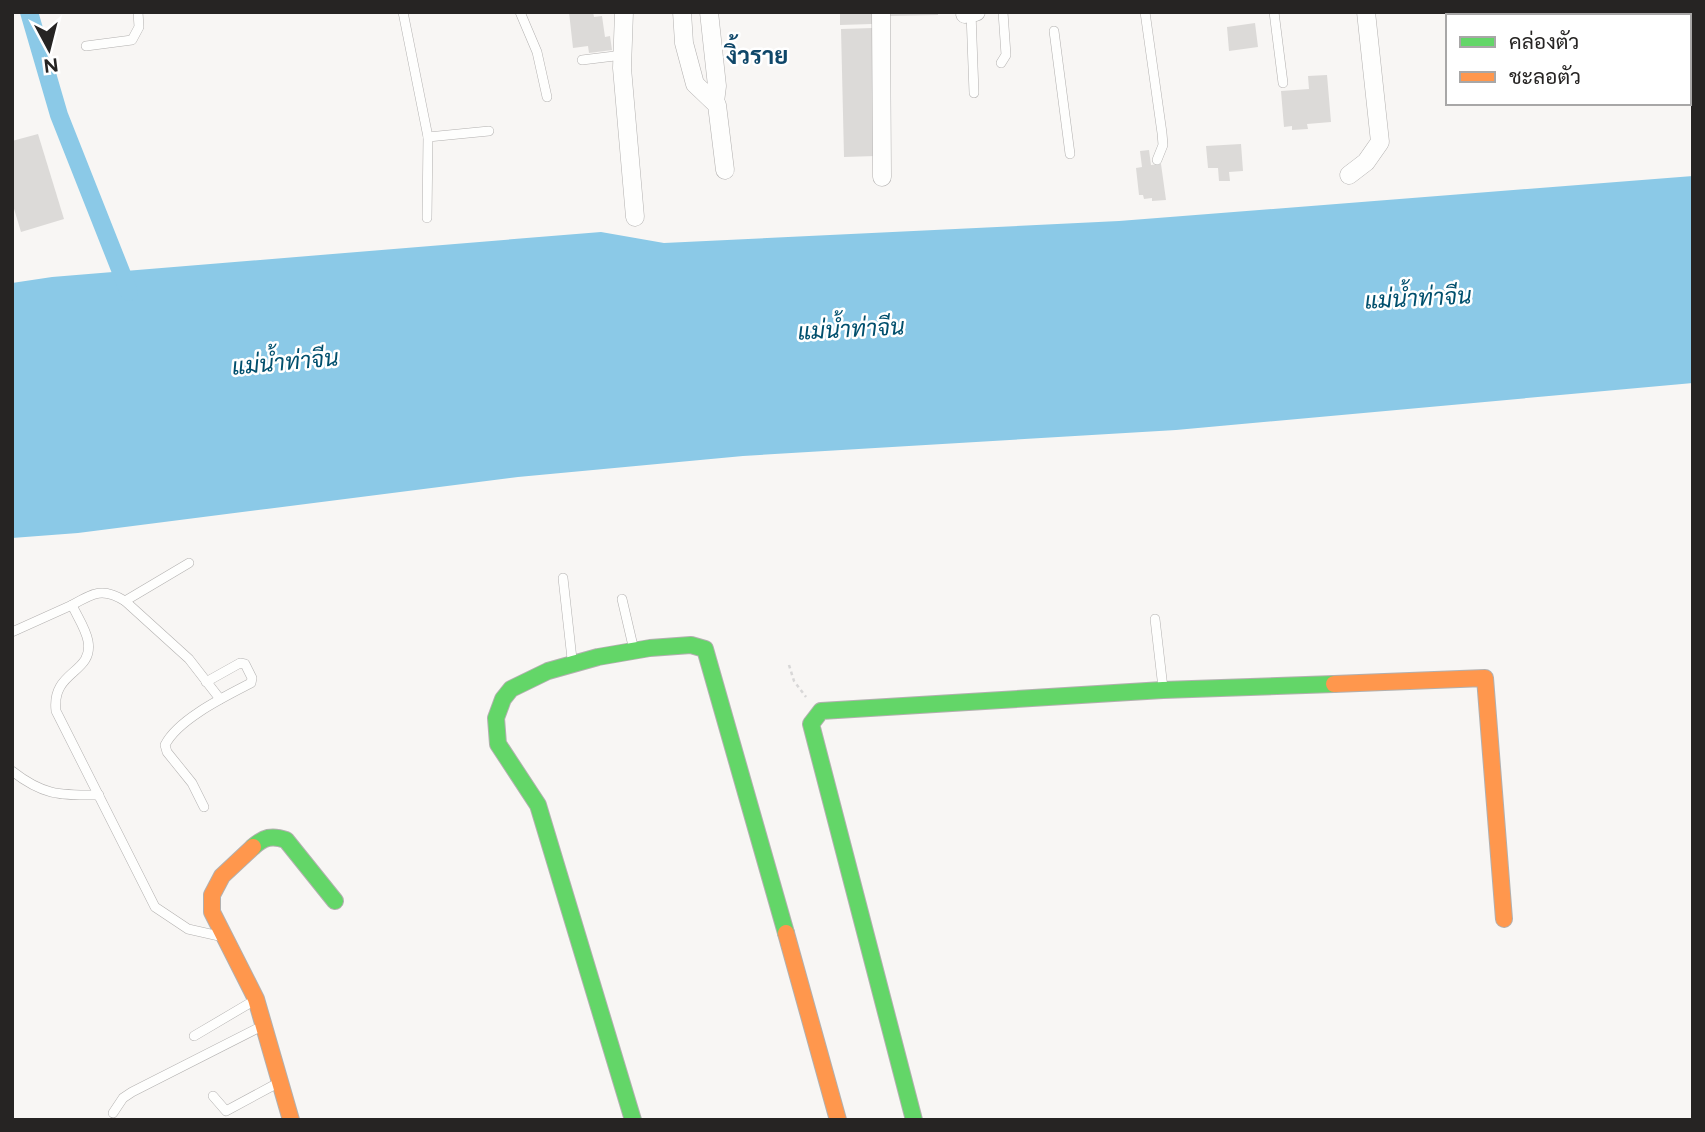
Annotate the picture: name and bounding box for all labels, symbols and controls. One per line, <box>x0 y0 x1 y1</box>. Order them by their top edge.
north arrow <box>14 14 84 84</box>
legend <box>1446 14 1691 105</box>
text: คล่องตัว <box>1509 29 1579 54</box>
district label: งิ้วราย <box>723 34 788 70</box>
text: N <box>42 53 60 78</box>
text: ชะลอตัว <box>1509 64 1581 89</box>
water label: แม่น้ำท่าจีน <box>1364 275 1472 315</box>
water label: แม่น้ำท่าจีน <box>797 306 905 346</box>
water label: แม่น้ำท่าจีน <box>230 337 340 381</box>

